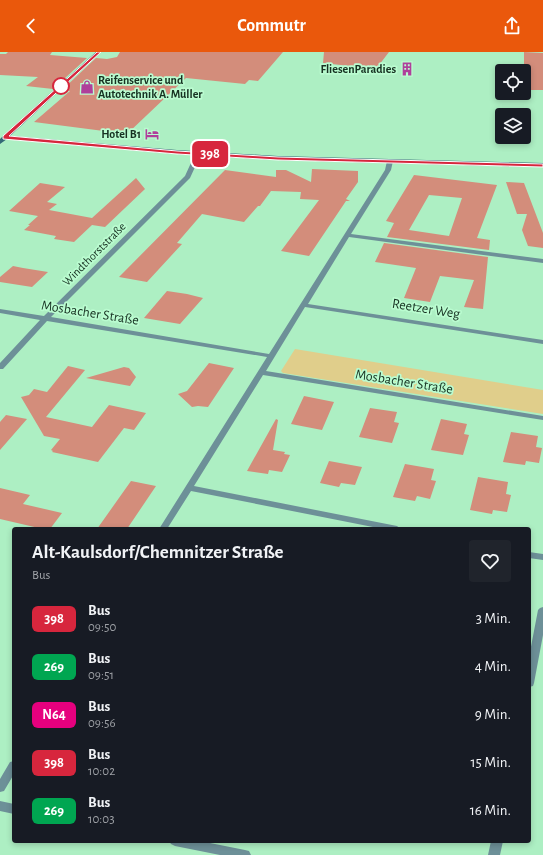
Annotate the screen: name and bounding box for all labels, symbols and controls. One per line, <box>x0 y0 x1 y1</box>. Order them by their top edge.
icon: back <box>20 15 42 37</box>
icon: share <box>501 15 523 37</box>
text: Commutr <box>237 17 306 35</box>
building icon: FliesenParadies <box>399 61 415 77</box>
place label: FliesenParadies <box>320 63 396 75</box>
map controls <box>495 64 531 144</box>
button: locate <box>495 64 531 100</box>
place label: Reifenservice und Autotechnik A. Müller <box>98 74 203 100</box>
unlabelled marker <box>52 77 70 95</box>
shop icon: Reifenservice und Autotechnik A. Müller <box>79 79 95 95</box>
button: layers <box>495 108 531 144</box>
hotel icon: Hotel B1 <box>144 126 160 142</box>
place label: Hotel B1 <box>101 128 141 140</box>
line badge: 398 <box>187 141 233 167</box>
text: 398 <box>200 147 220 161</box>
street label: Windthorststraße <box>60 220 128 288</box>
street label: Reetzer Weg <box>391 297 461 321</box>
street label: Mosbacher Straße <box>40 298 140 328</box>
street label: Mosbacher Straße <box>354 367 454 397</box>
button: heart <box>469 540 511 582</box>
text: Alt-Kaulsdorf/Chemnitzer Straße <box>32 543 284 562</box>
text: Bus <box>32 569 50 582</box>
text: Bus <box>88 603 110 618</box>
text: 3 Min. <box>476 611 511 626</box>
text: 398 <box>44 612 64 626</box>
text: 09:50 <box>88 621 116 634</box>
text: Bus <box>88 651 110 666</box>
text: 4 Min. <box>475 659 511 674</box>
text: 269 <box>44 660 64 674</box>
text: 09:51 <box>88 669 114 682</box>
text: Bus <box>88 699 110 714</box>
text: 9 Min. <box>475 707 511 722</box>
text: N64 <box>42 708 66 722</box>
text: 09:56 <box>88 717 116 730</box>
text: Bus <box>88 747 110 762</box>
text: 15 Min. <box>470 755 511 770</box>
text: 398 <box>44 756 64 770</box>
text: 10:02 <box>88 765 115 778</box>
text: Bus <box>88 795 110 810</box>
text: 16 Min. <box>470 803 511 818</box>
text: 269 <box>44 804 64 818</box>
text: 10:03 <box>88 813 115 826</box>

